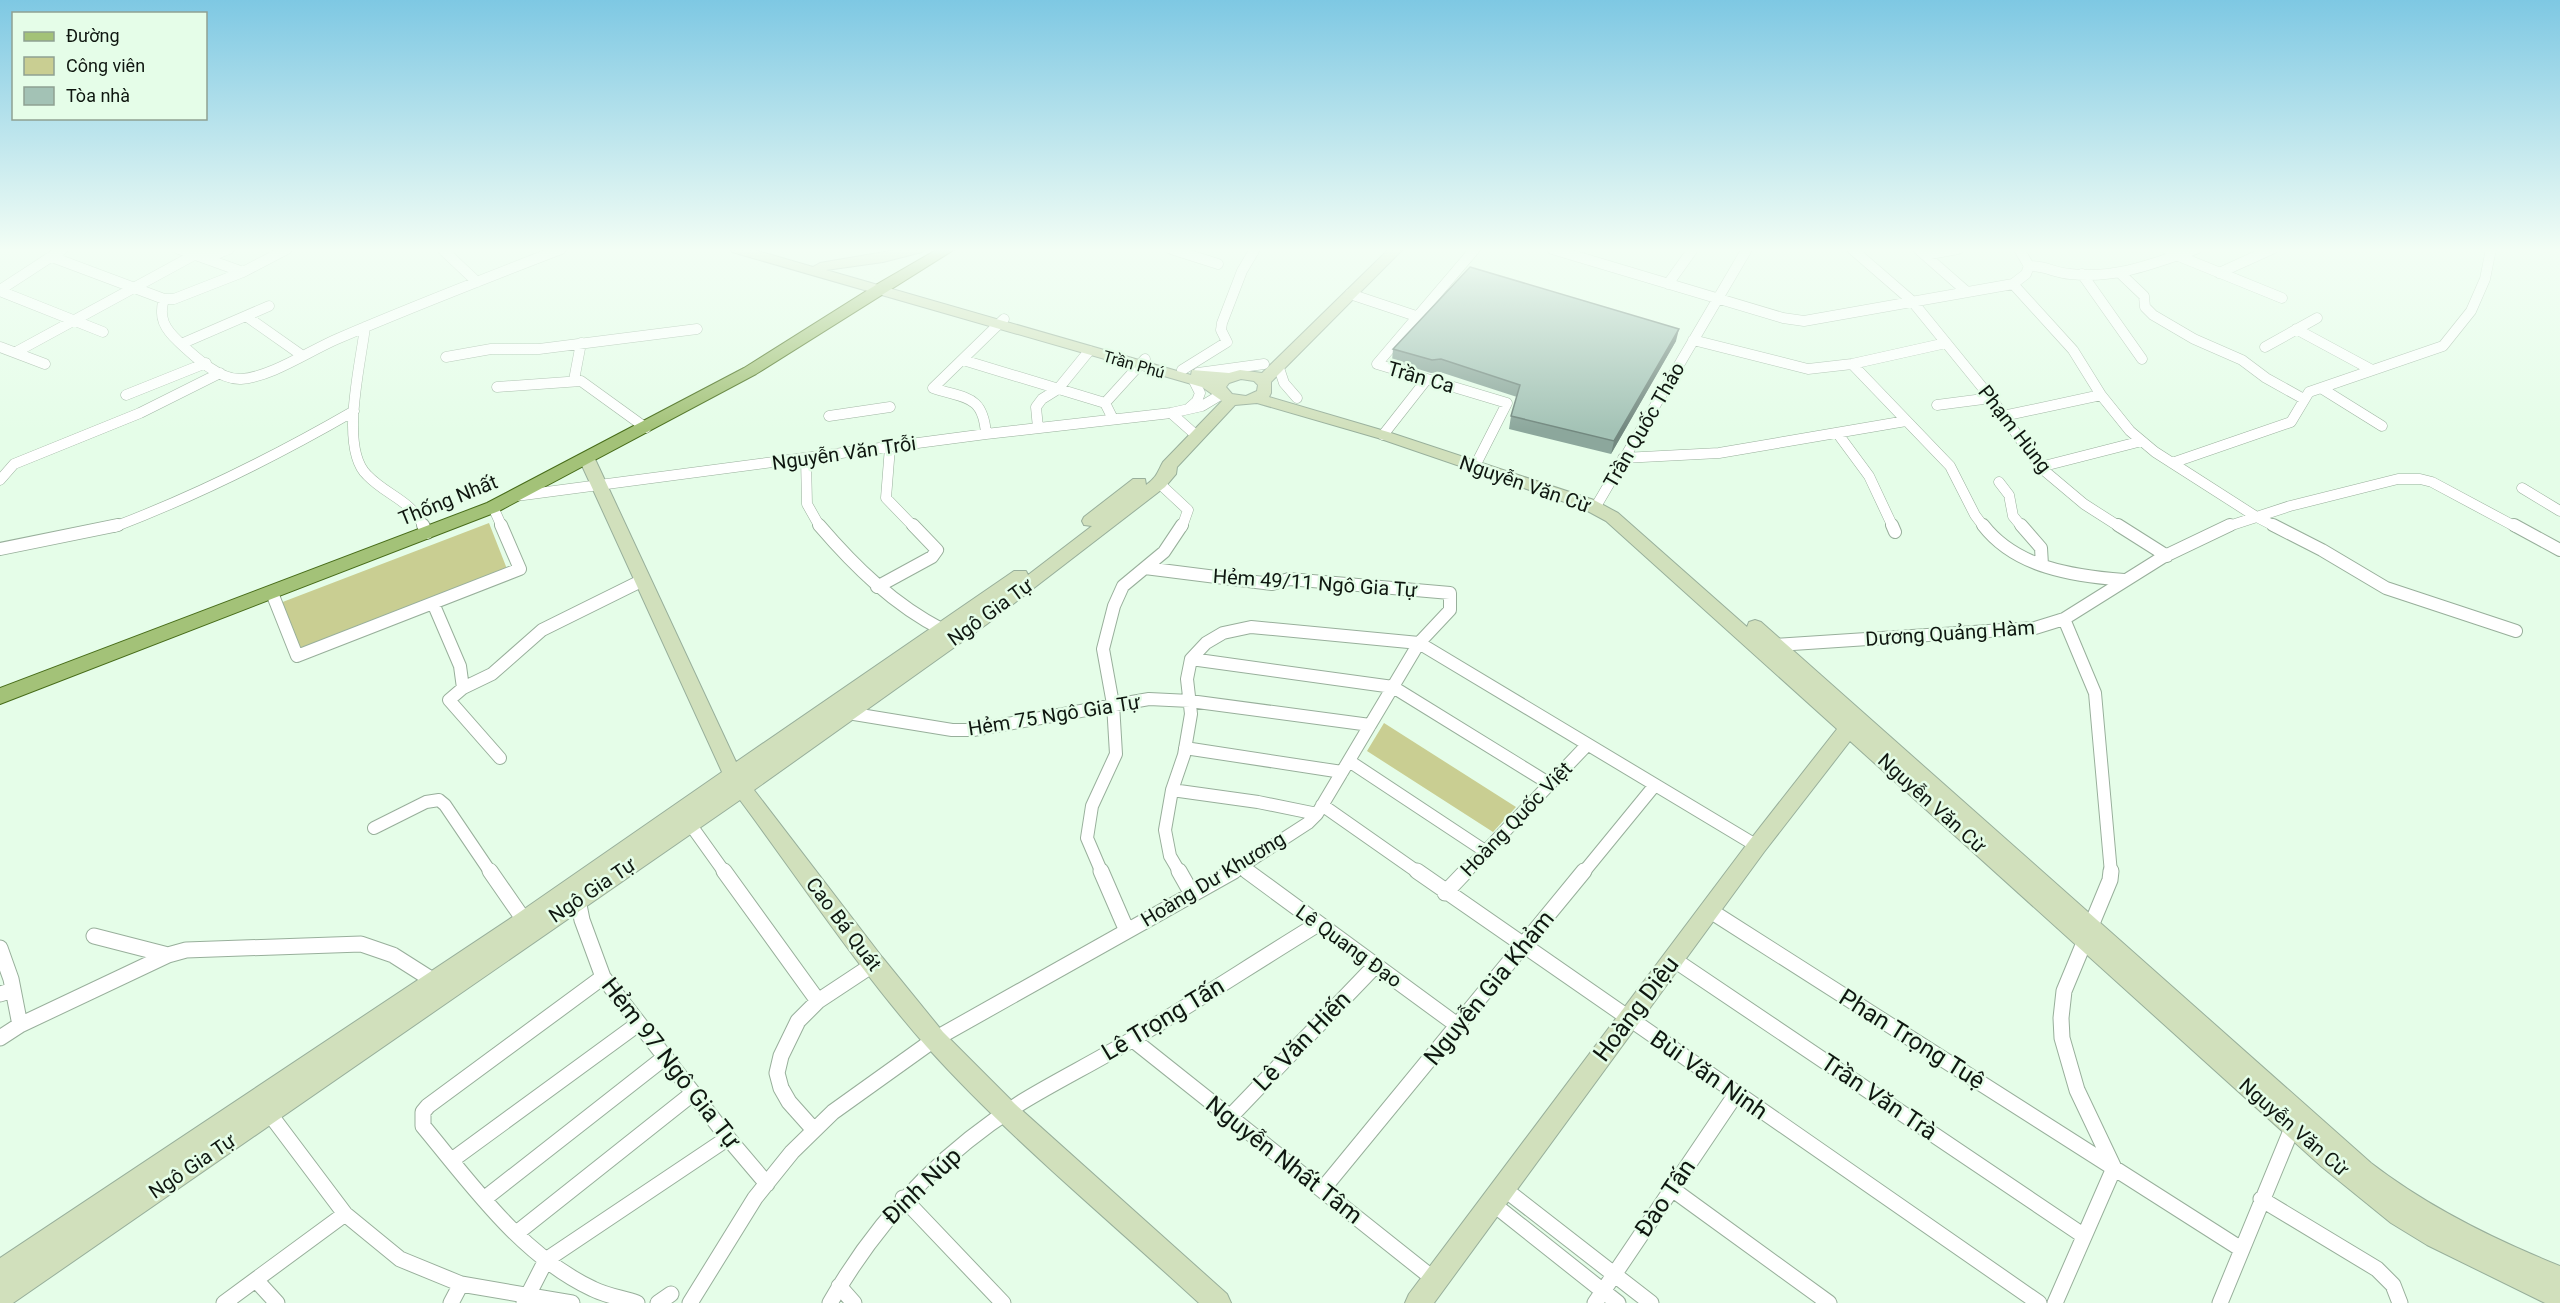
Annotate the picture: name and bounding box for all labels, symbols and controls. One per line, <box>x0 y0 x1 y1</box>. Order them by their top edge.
legend <box>12 12 207 120</box>
text: Đường <box>66 25 120 46</box>
text: Công viên <box>66 55 145 76</box>
text: Tòa nhà <box>66 85 130 106</box>
street label: Trần Phú <box>1101 347 1167 382</box>
street label: Trần Ca <box>1385 356 1457 398</box>
street label: Trần Quốc Thảo <box>1598 358 1690 492</box>
street label: Phạm Hùng <box>1973 380 2057 478</box>
street label: Nguyễn Văn Trỗi <box>770 431 918 475</box>
street label: Nguyễn Văn Cừ <box>1456 450 1594 518</box>
street label: Thống Nhất <box>395 469 501 531</box>
street label: Hẻm 49/11 Ngô Gia Tự <box>1212 564 1419 602</box>
street label: Ngô Gia Tự <box>943 573 1038 651</box>
street label: Dương Quảng Hàm <box>1864 615 2036 651</box>
street label: Hẻm 75 Ngô Gia Tự <box>966 689 1142 740</box>
street label: Nguyễn Văn Cừ <box>1873 748 1991 858</box>
street label: Hoàng Quốc Việt <box>1455 757 1577 881</box>
street label: Hoàng Dư Khương <box>1137 827 1289 931</box>
street label: Ngô Gia Tự <box>544 852 640 928</box>
street label: Cao Bá Quát <box>801 873 887 975</box>
street label: Lê Quang Đạo <box>1291 900 1407 992</box>
street label: Nguyễn Gia Khảm <box>1418 905 1560 1071</box>
street label: Hoàng Diệu <box>1587 951 1685 1067</box>
street label: Hẻm 97 Ngô Gia Tự <box>596 972 747 1155</box>
street label: Lê Trọng Tấn <box>1097 972 1229 1066</box>
street label: Phan Trọng Tuệ <box>1834 983 1990 1095</box>
street label: Lê Văn Hiến <box>1248 985 1356 1097</box>
street label: Bùi Văn Ninh <box>1645 1024 1773 1126</box>
street label: Trần Văn Trà <box>1816 1048 1942 1146</box>
street label: Nguyễn Văn Cừ <box>2234 1073 2354 1181</box>
street label: Nguyễn Nhất Tâm <box>1200 1090 1368 1230</box>
street label: Ngô Gia Tự <box>144 1128 240 1204</box>
street label: Đinh Núp <box>877 1142 967 1230</box>
street label: Đào Tấn <box>1629 1154 1701 1242</box>

